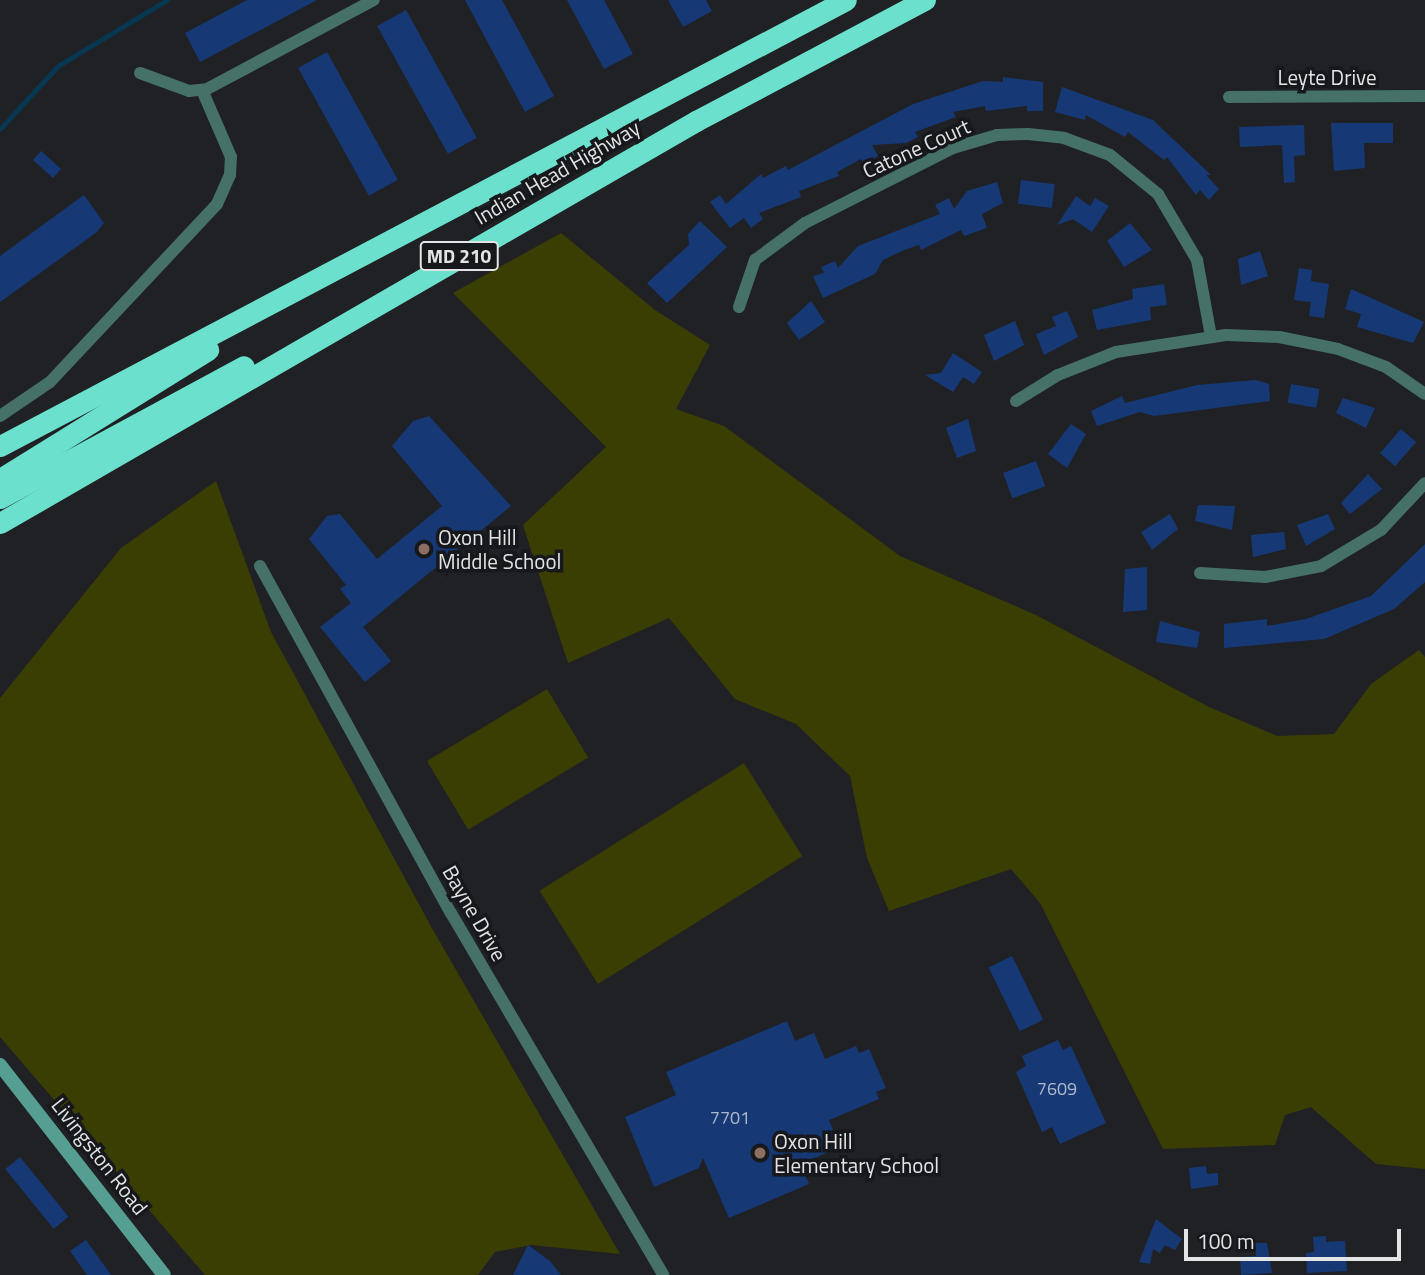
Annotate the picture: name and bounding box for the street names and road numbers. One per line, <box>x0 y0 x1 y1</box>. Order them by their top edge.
street label: Leyte Drive <box>1277 64 1377 90</box>
street label: Catone Court <box>858 113 974 183</box>
street label: Indian Head Highway <box>470 114 644 230</box>
road number: MD 210 <box>419 240 499 272</box>
street label: Bayne Drive <box>438 861 512 965</box>
street label: Livingston Road <box>47 1093 153 1219</box>

